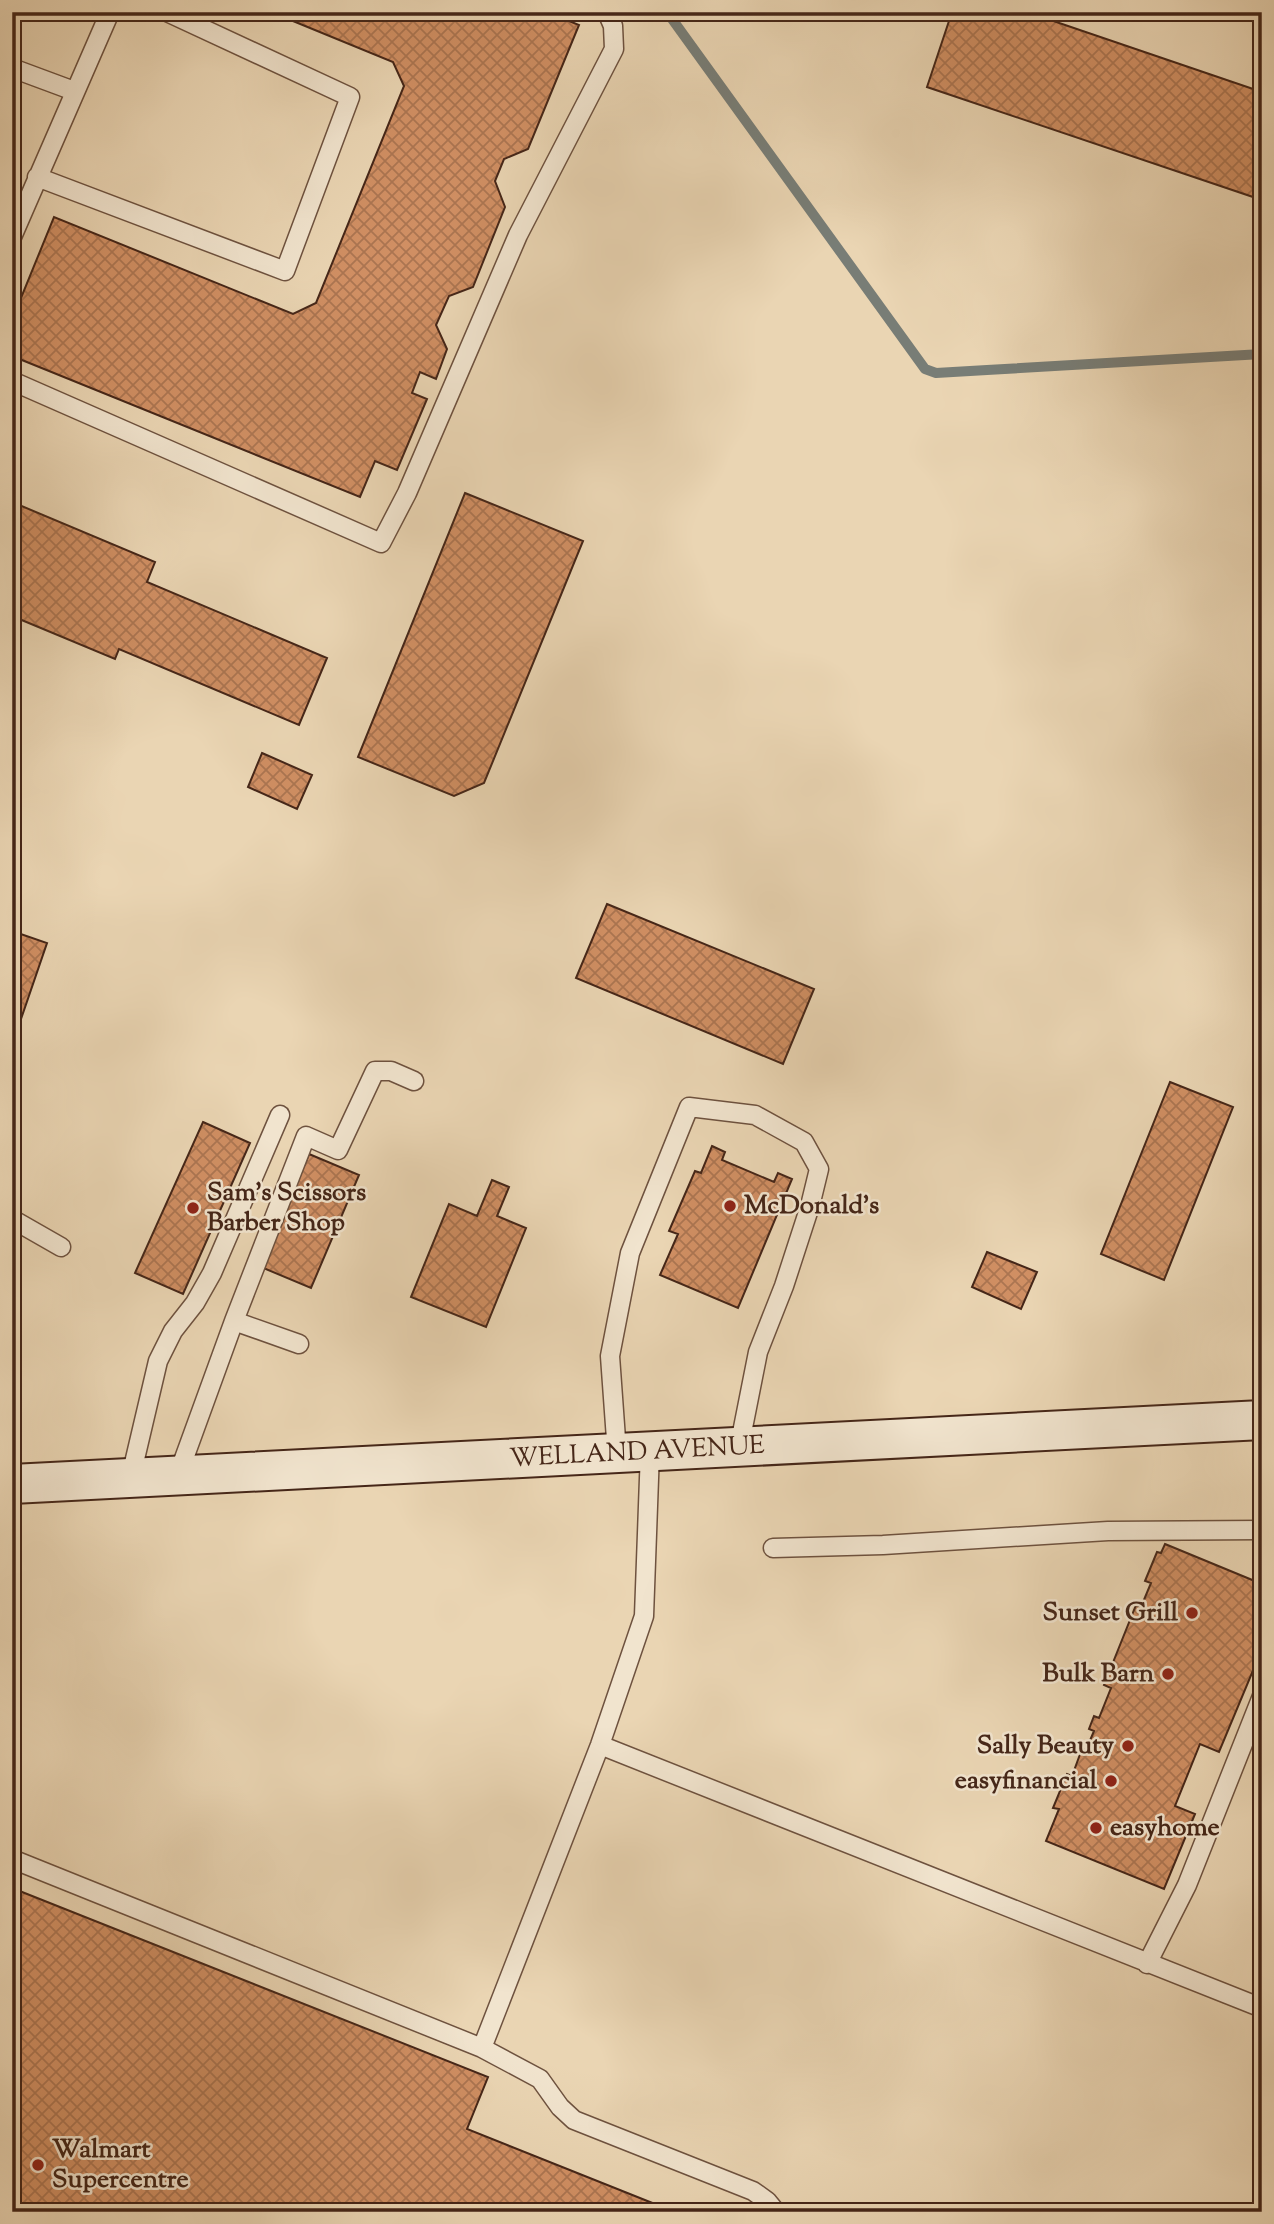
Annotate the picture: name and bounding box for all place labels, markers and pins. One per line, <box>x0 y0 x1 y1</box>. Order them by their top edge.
place label: Sam’s Scissors Barber Shop <box>207 1175 366 1242</box>
place label: McDonald's <box>744 1188 879 1225</box>
marker: McDonald's <box>722 1198 738 1214</box>
marker: Sam’s Scissors Barber Shop <box>185 1200 201 1216</box>
place label: Sunset Grill <box>1043 1595 1179 1632</box>
marker: Sunset Grill <box>1184 1605 1200 1621</box>
place label: Bulk Barn <box>1042 1656 1155 1693</box>
marker: Bulk Barn <box>1160 1666 1176 1682</box>
place label: Sally Beauty <box>977 1728 1114 1765</box>
marker: Sally Beauty <box>1120 1738 1136 1754</box>
place label: easyfinancial <box>955 1763 1098 1800</box>
marker: easyfinancial <box>1103 1773 1119 1789</box>
place label: easyhome <box>1110 1810 1220 1847</box>
marker: easyhome <box>1088 1820 1104 1836</box>
place label: Walmart Supercentre <box>52 2132 189 2199</box>
marker: Walmart Supercentre <box>30 2157 46 2173</box>

